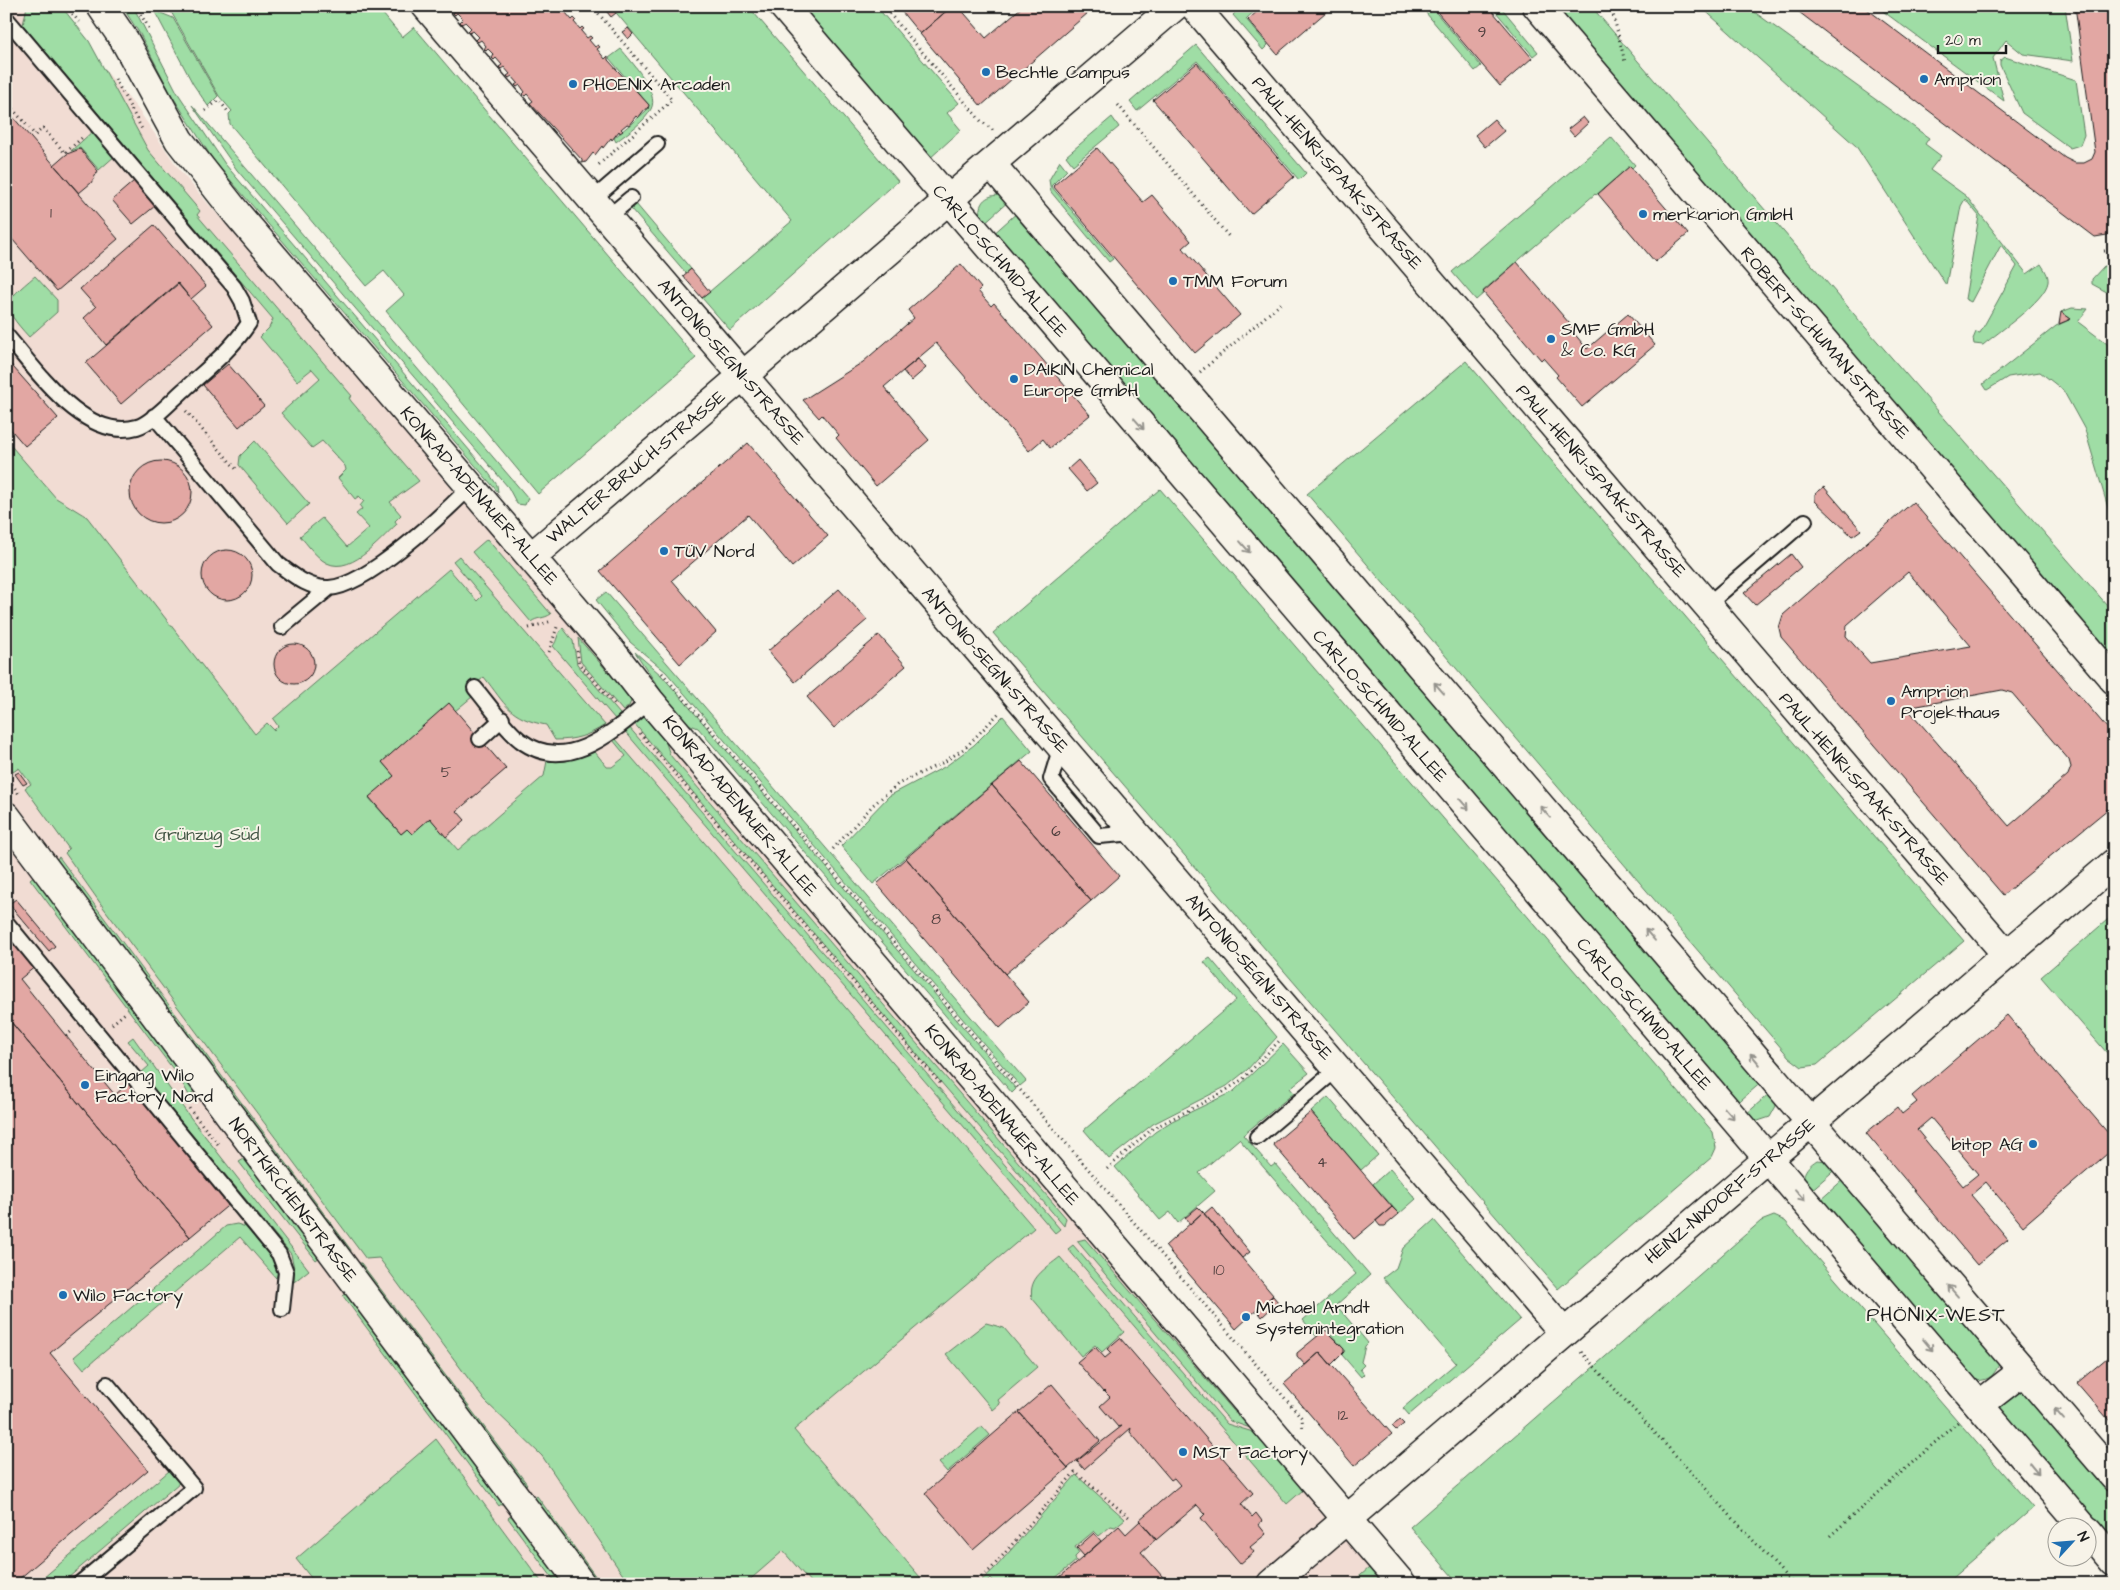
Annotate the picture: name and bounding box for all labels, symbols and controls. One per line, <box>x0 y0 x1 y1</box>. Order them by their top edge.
house number: 9 <box>1478 22 1486 43</box>
scale bar <box>1938 22 2005 54</box>
text: 20 m <box>1945 30 1981 51</box>
place label: Bechtle Campus <box>996 60 1130 85</box>
marker: Bechtle Campus <box>980 66 992 78</box>
place label: Amprion <box>1934 67 2001 92</box>
street label: PAUL-HENRI-SPAAK-STRASSE <box>1246 71 1428 275</box>
place label: PHOENIX Arcaden <box>583 72 730 97</box>
marker: Amprion <box>1918 73 1930 85</box>
marker: PHOENIX Arcaden <box>567 78 579 90</box>
street label: CARLO-SCHMID-ALLEE <box>927 179 1074 343</box>
place label: merkarion GmbH <box>1653 202 1793 227</box>
house number: 1 <box>50 203 52 224</box>
marker: merkarion GmbH <box>1637 208 1649 220</box>
street label: ROBERT-SCHUMAN-STRASSE <box>1734 241 1916 445</box>
place label: TMM Forum <box>1183 269 1287 294</box>
street label: ANTONIO-SEGNI-STRASSE <box>652 273 811 451</box>
marker: TMM Forum <box>1167 275 1179 287</box>
place label: SMF GmbH & Co. KG <box>1561 317 1655 363</box>
marker: SMF GmbH & Co. KG <box>1545 333 1557 345</box>
place label: DAIKIN Chemical Europe GmbH <box>1024 357 1154 403</box>
marker: DAIKIN Chemical Europe GmbH <box>1008 373 1020 385</box>
street label: PAUL-HENRI-SPAAK-STRASSE <box>1510 379 1692 583</box>
street label: WALTER-BRUCH-STRASSE <box>541 384 731 550</box>
street label: KONRAD-ADENAUER-ALLEE <box>394 401 564 591</box>
one-way arrow <box>1133 417 1145 430</box>
place label: TÜV Nord <box>674 539 754 564</box>
one-way arrow <box>1239 541 1250 554</box>
marker: TÜV Nord <box>658 545 670 557</box>
street label: ANTONIO-SEGNI-STRASSE <box>916 581 1075 759</box>
street label: CARLO-SCHMID-ALLEE <box>1307 624 1454 788</box>
place label: Amprion Projekthaus <box>1901 679 2000 725</box>
one-way arrow <box>1433 682 1445 695</box>
street label: PAUL-HENRI-SPAAK-STRASSE <box>1773 687 1955 891</box>
marker: Amprion Projekthaus <box>1885 695 1897 707</box>
street label: KONRAD-ADENAUER-ALLEE <box>657 710 824 902</box>
house number: 5 <box>441 762 452 783</box>
one-way arrow <box>1458 797 1470 810</box>
one-way arrow <box>1539 805 1550 818</box>
house number: 6 <box>1051 821 1061 842</box>
park label: Grünzug Süd <box>154 822 260 848</box>
street label: ANTONIO-SEGNI-STRASSE <box>1180 888 1339 1066</box>
house number: 8 <box>931 909 941 930</box>
one-way arrow <box>1645 929 1656 942</box>
street label: CARLO-SCHMID-ALLEE <box>1571 932 1718 1096</box>
street label: KONRAD-ADENAUER-ALLEE <box>919 1019 1086 1211</box>
one-way arrow <box>1750 1053 1761 1066</box>
place label: Eingang Wilo Factory Nord <box>95 1063 213 1110</box>
marker: Eingang Wilo Factory Nord <box>79 1079 91 1091</box>
one-way arrow <box>1724 1106 1735 1119</box>
street label: NORTKIRCHENSTRASSE <box>223 1112 363 1288</box>
street label: HEINZ-NIXDORF-STRASSE <box>1639 1112 1821 1270</box>
place label: bitop AG <box>1952 1132 2024 1157</box>
marker: bitop AG <box>2027 1138 2039 1150</box>
house number: 4 <box>1317 1152 1327 1173</box>
one-way arrow <box>1794 1188 1805 1201</box>
house number: 10 <box>1213 1260 1225 1281</box>
place label: Wilo Factory <box>73 1283 183 1309</box>
one-way arrow <box>1947 1284 1959 1297</box>
marker: Wilo Factory <box>57 1289 69 1301</box>
place label: Michael Arndt Systemintegration <box>1256 1295 1404 1342</box>
district label: PHÖNIX-WEST <box>1867 1301 2006 1329</box>
marker: Michael Arndt Systemintegration <box>1240 1311 1252 1323</box>
one-way arrow <box>1923 1338 1934 1351</box>
house number: 12 <box>1338 1405 1349 1426</box>
one-way arrow <box>2053 1407 2065 1420</box>
place label: MST Factory <box>1193 1440 1308 1466</box>
marker: MST Factory <box>1177 1446 1189 1458</box>
one-way arrow <box>2028 1462 2040 1475</box>
north arrow <box>2048 1518 2098 1568</box>
text: N <box>2072 1528 2094 1545</box>

